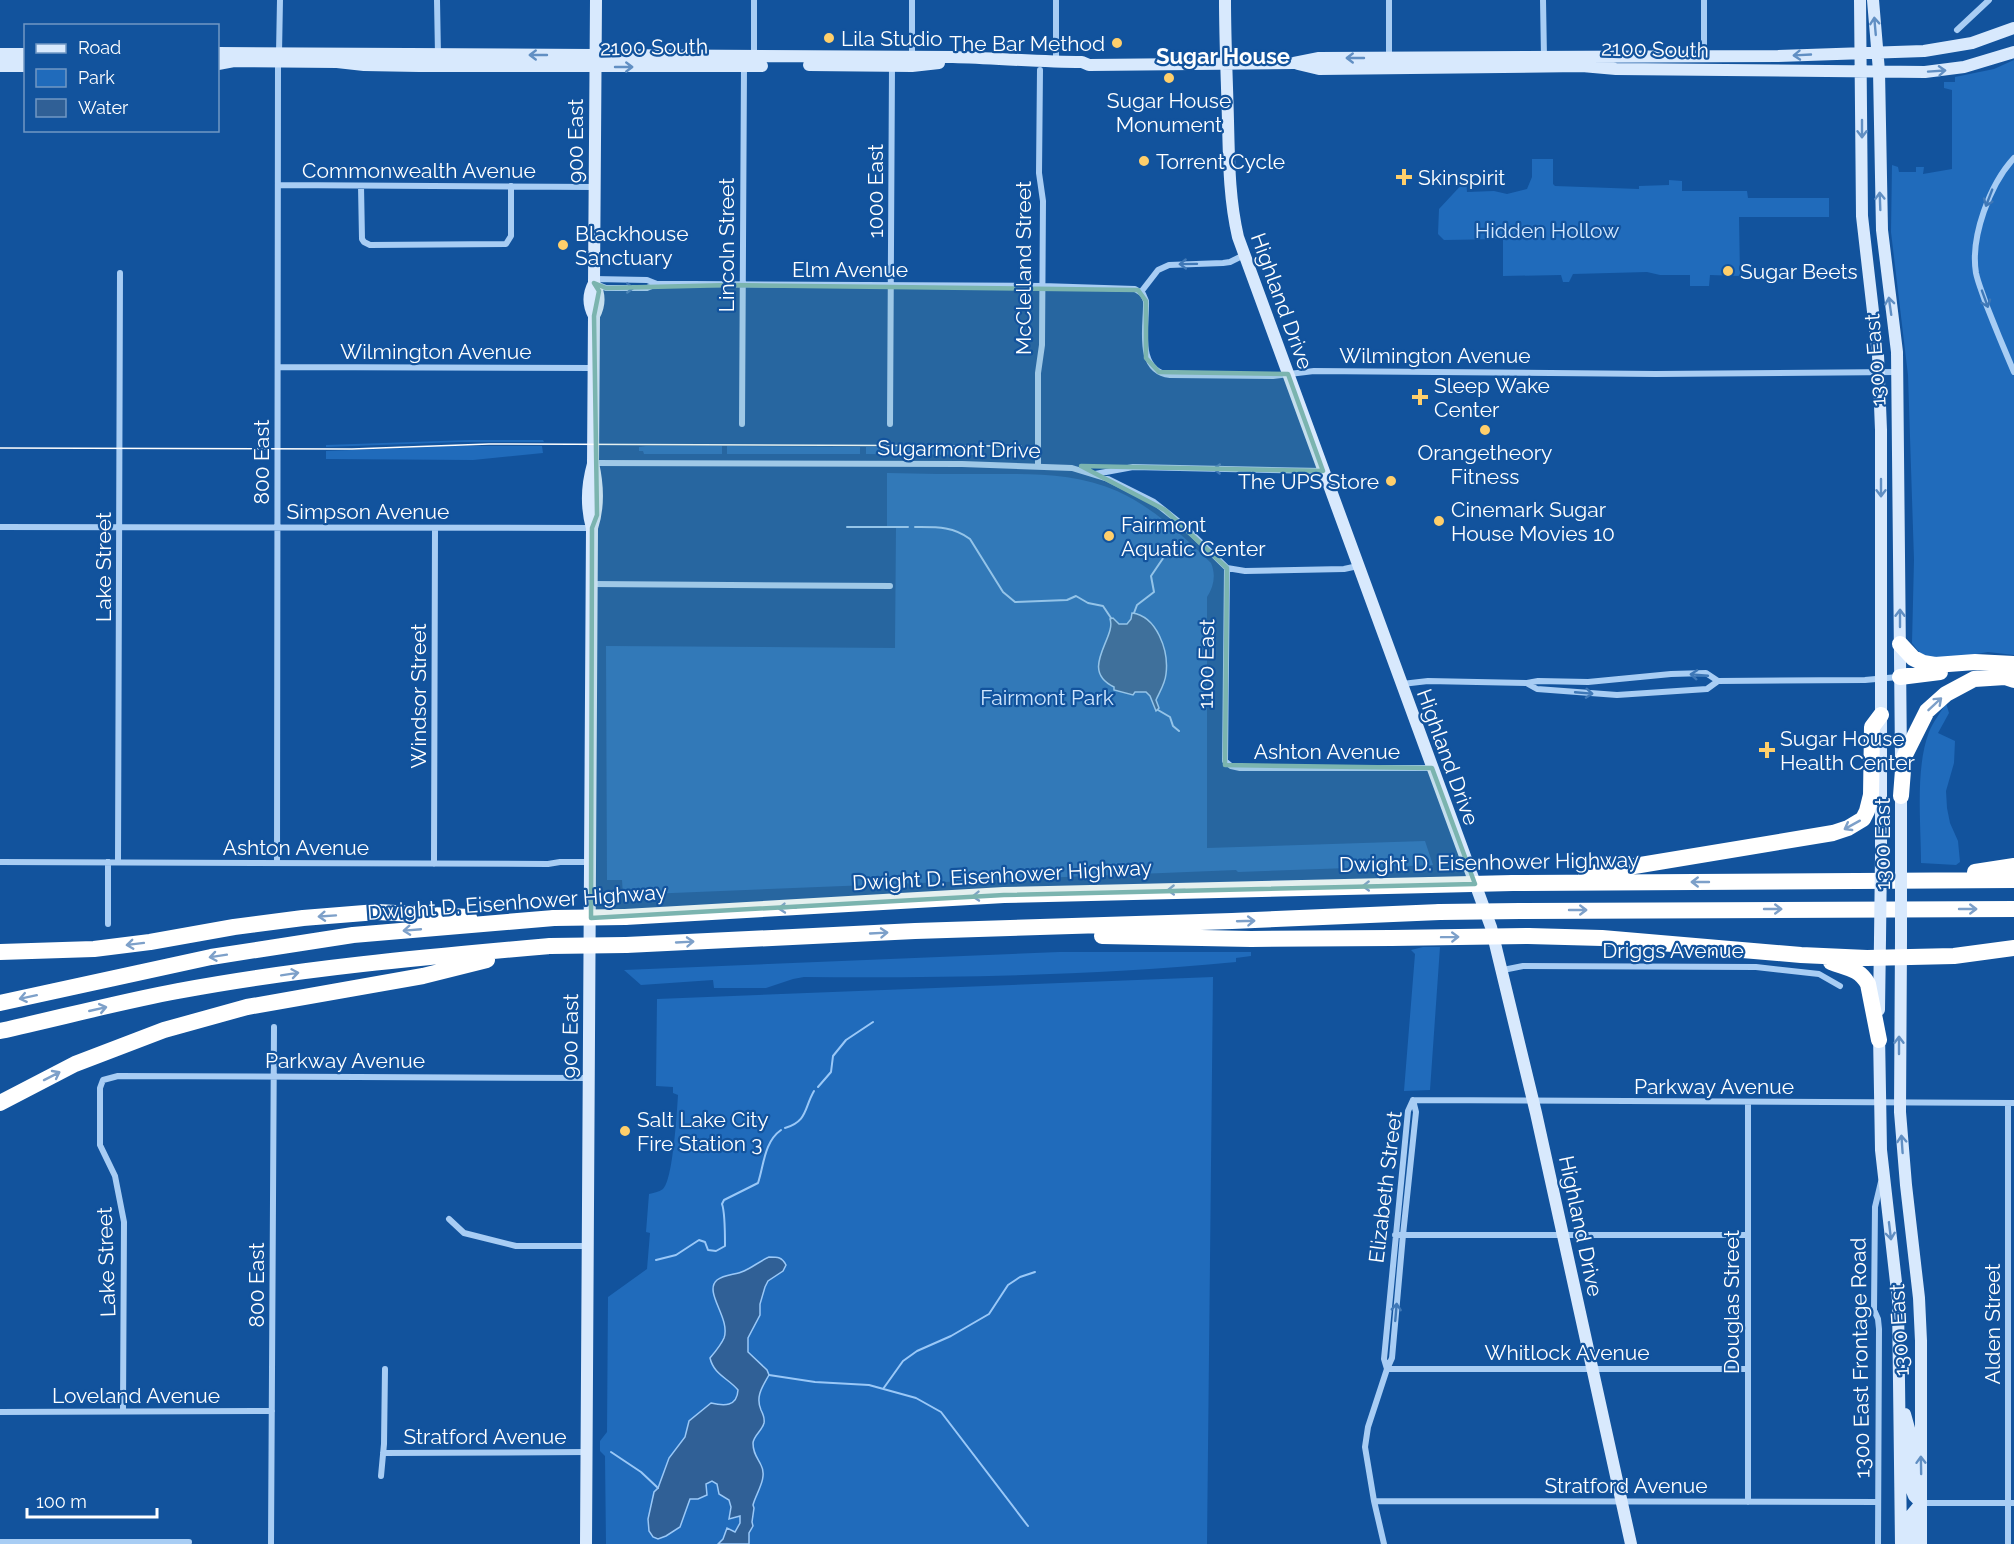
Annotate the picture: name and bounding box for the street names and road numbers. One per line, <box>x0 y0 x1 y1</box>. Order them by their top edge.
street label: 2100 South <box>600 34 708 60</box>
street label: 2100 South <box>1601 36 1709 62</box>
street label: 900 East <box>563 99 588 183</box>
street label: 1000 East <box>863 144 888 238</box>
street label: Commonwealth Avenue <box>302 158 536 183</box>
street label: Lincoln Street <box>714 178 739 312</box>
street label: McClelland Street <box>1011 181 1036 355</box>
street label: Highland Drive <box>1246 229 1318 373</box>
street label: Elm Avenue <box>792 257 908 282</box>
street label: 1300 East <box>1859 313 1891 407</box>
street label: Wilmington Avenue <box>340 339 532 364</box>
street label: Wilmington Avenue <box>1339 343 1531 368</box>
street label: 800 East <box>249 420 274 504</box>
street label: Sugarmont Drive <box>877 435 1041 463</box>
street label: Simpson Avenue <box>287 499 449 524</box>
street label: Lake Street <box>91 512 116 622</box>
street label: 1100 East <box>1193 619 1219 709</box>
street label: Windsor Street <box>406 624 431 768</box>
street label: Highland Drive <box>1412 685 1484 829</box>
street label: Ashton Avenue <box>1254 739 1400 764</box>
street label: 1300 East <box>1870 798 1895 890</box>
street label: Ashton Avenue <box>223 835 369 860</box>
street label: Dwight D. Eisenhower Highway <box>1339 847 1639 877</box>
street label: Dwight D. Eisenhower Highway <box>851 855 1153 895</box>
street label: Dwight D. Eisenhower Highway <box>366 879 668 925</box>
street label: Driggs Avenue <box>1602 938 1744 963</box>
street label: 900 East <box>557 993 583 1079</box>
street label: Parkway Avenue <box>265 1048 425 1073</box>
street label: Parkway Avenue <box>1634 1074 1794 1099</box>
street label: Elizabeth Street <box>1363 1110 1407 1264</box>
street label: Highland Drive <box>1554 1153 1608 1299</box>
street label: Lake Street <box>92 1207 120 1317</box>
street label: Douglas Street <box>1719 1230 1744 1374</box>
street label: 1300 East Frontage Road <box>1845 1237 1875 1479</box>
street label: 800 East <box>244 1243 269 1327</box>
street label: Alden Street <box>1980 1263 2005 1385</box>
street label: 1300 East <box>1884 1283 1914 1377</box>
street label: Whitlock Avenue <box>1484 1340 1650 1365</box>
street label: Loveland Avenue <box>52 1383 220 1408</box>
street label: Stratford Avenue <box>404 1424 566 1449</box>
street label: Stratford Avenue <box>1545 1473 1707 1498</box>

